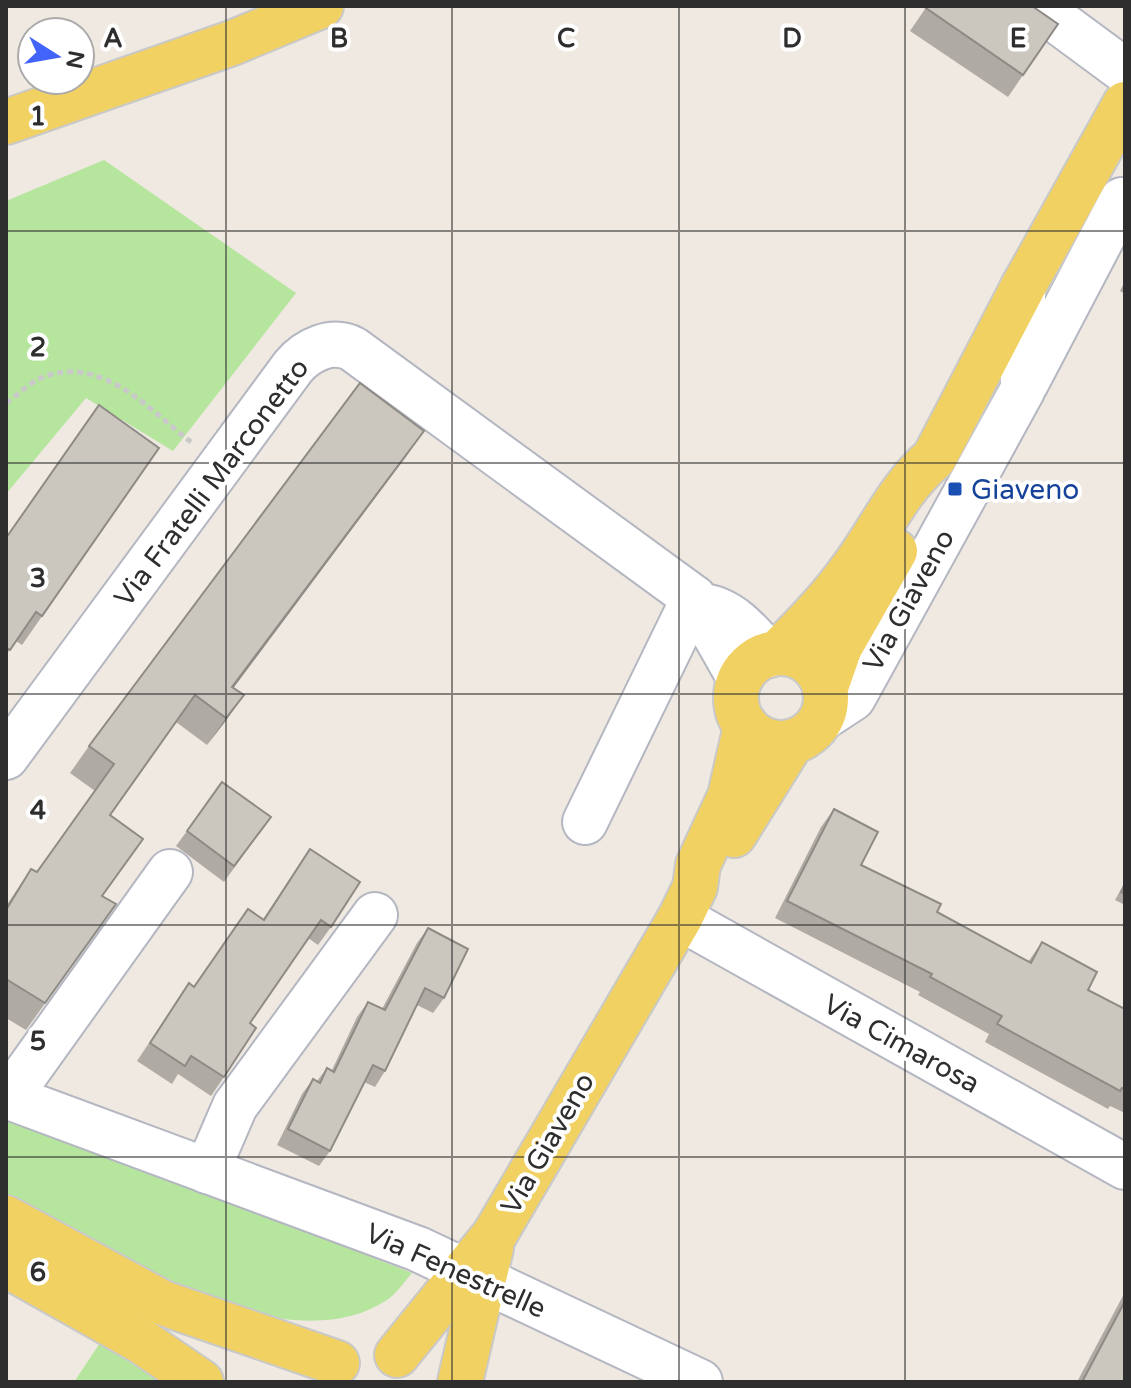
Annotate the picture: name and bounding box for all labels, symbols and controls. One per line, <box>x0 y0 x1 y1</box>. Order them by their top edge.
north arrow <box>16 16 96 96</box>
text: A <box>103 23 123 54</box>
text: B <box>330 23 348 54</box>
text: C <box>557 23 575 54</box>
text: D <box>782 23 802 54</box>
text: E <box>1010 23 1026 54</box>
text: N <box>60 48 89 71</box>
text: 1 <box>30 101 46 132</box>
text: 2 <box>30 332 46 363</box>
street label: Via Fratelli Marconetto <box>107 352 316 613</box>
place label: Giaveno <box>971 473 1079 507</box>
marker: Giaveno <box>946 480 964 498</box>
street label: Via Giaveno <box>856 523 962 678</box>
text: 3 <box>30 563 46 594</box>
text: 4 <box>30 795 46 826</box>
street label: Via Cimarosa <box>817 987 986 1101</box>
text: 5 <box>30 1026 46 1057</box>
street label: Via Giaveno <box>494 1067 602 1220</box>
street label: Via Fenestrelle <box>360 1216 551 1326</box>
text: 6 <box>30 1257 46 1288</box>

